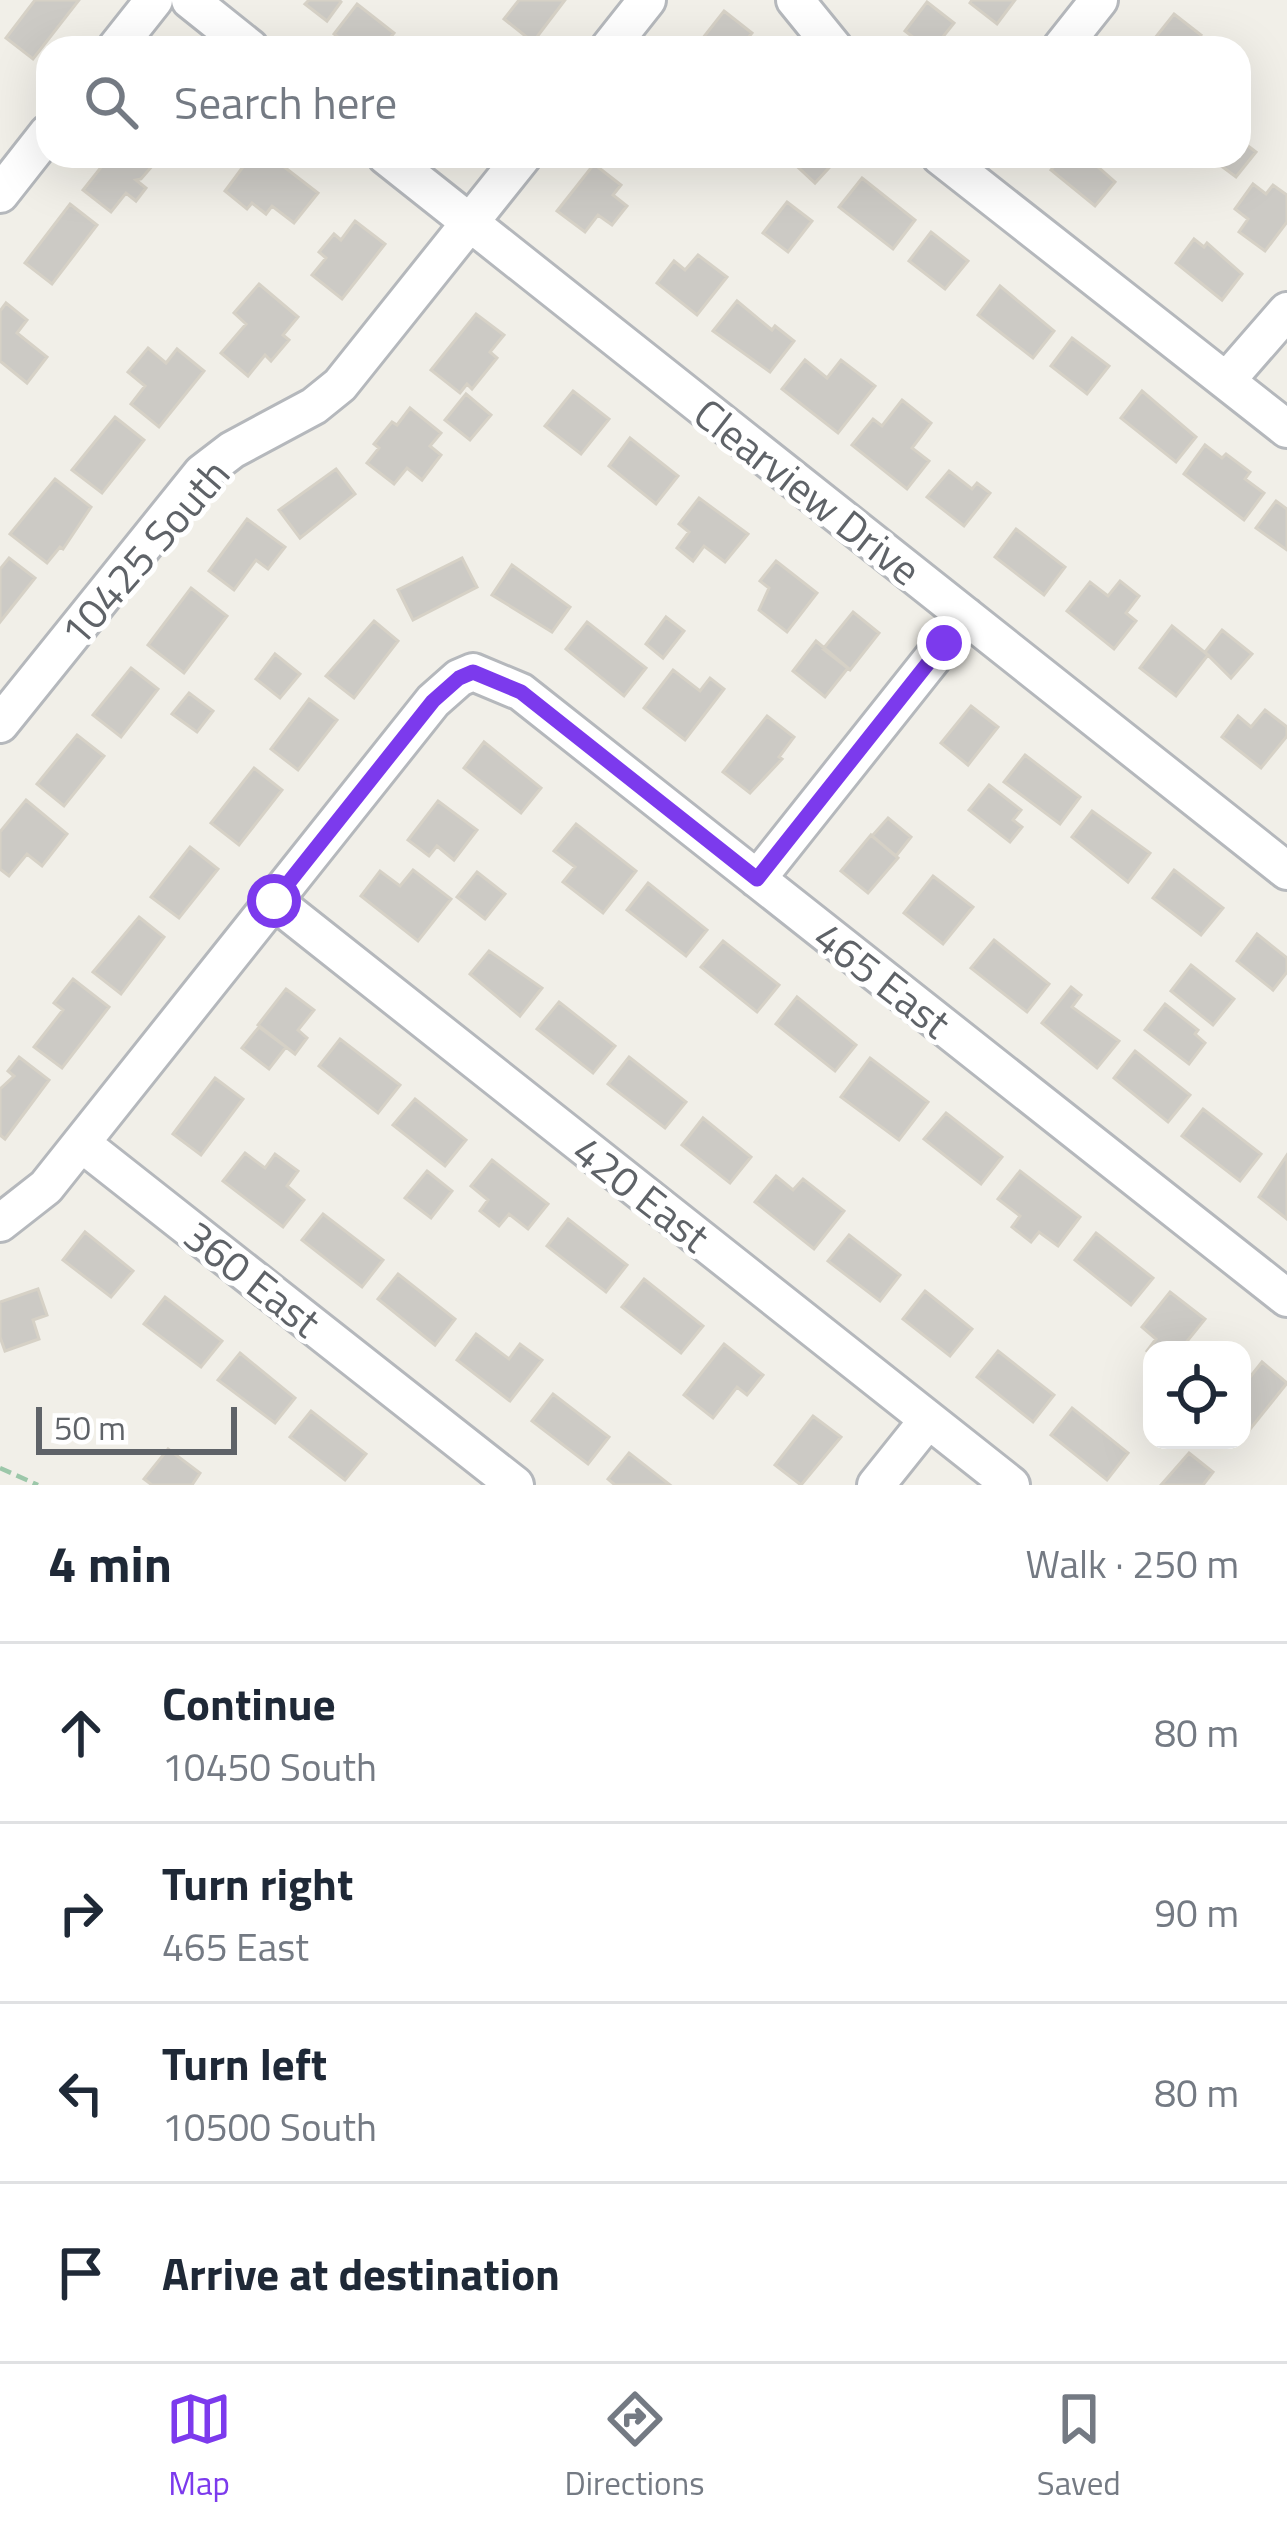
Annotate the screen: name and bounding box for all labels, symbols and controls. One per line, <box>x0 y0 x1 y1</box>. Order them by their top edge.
search box <box>36 36 1251 168</box>
text: Search here <box>174 68 397 136</box>
icon: search <box>78 69 144 135</box>
street label: Clearview Drive <box>681 382 935 600</box>
street label: 10425 South <box>44 444 244 660</box>
route end <box>917 616 971 670</box>
route start <box>247 874 301 928</box>
street label: 465 East <box>801 905 965 1053</box>
street label: 420 East <box>560 1119 724 1267</box>
street label: 360 East <box>171 1204 335 1352</box>
map controls <box>1143 1341 1251 1449</box>
button: locate <box>1143 1341 1251 1449</box>
scale bar <box>36 1401 237 1454</box>
text: 50 m <box>54 1403 126 1453</box>
text: 4 min <box>48 1524 172 1602</box>
text: Walk · 250 m <box>1025 1534 1239 1593</box>
text: Continue <box>162 1669 336 1737</box>
icon: ahead <box>48 1700 114 1766</box>
text: 80 m <box>1154 1703 1239 1762</box>
text: 10450 South <box>162 1737 377 1796</box>
text: Turn right <box>162 1849 353 1917</box>
icon: right <box>48 1880 114 1946</box>
text: 90 m <box>1154 1883 1239 1942</box>
text: 465 East <box>162 1917 309 1976</box>
text: Turn left <box>162 2029 327 2097</box>
icon: left <box>48 2060 114 2126</box>
text: 80 m <box>1154 2063 1239 2122</box>
text: 10500 South <box>162 2097 377 2156</box>
text: Arrive at destination <box>162 2239 560 2307</box>
icon: arrive <box>48 2240 114 2306</box>
tab: Map <box>166 2386 232 2508</box>
tab: Directions <box>565 2386 704 2508</box>
tab: Saved <box>1037 2386 1121 2508</box>

